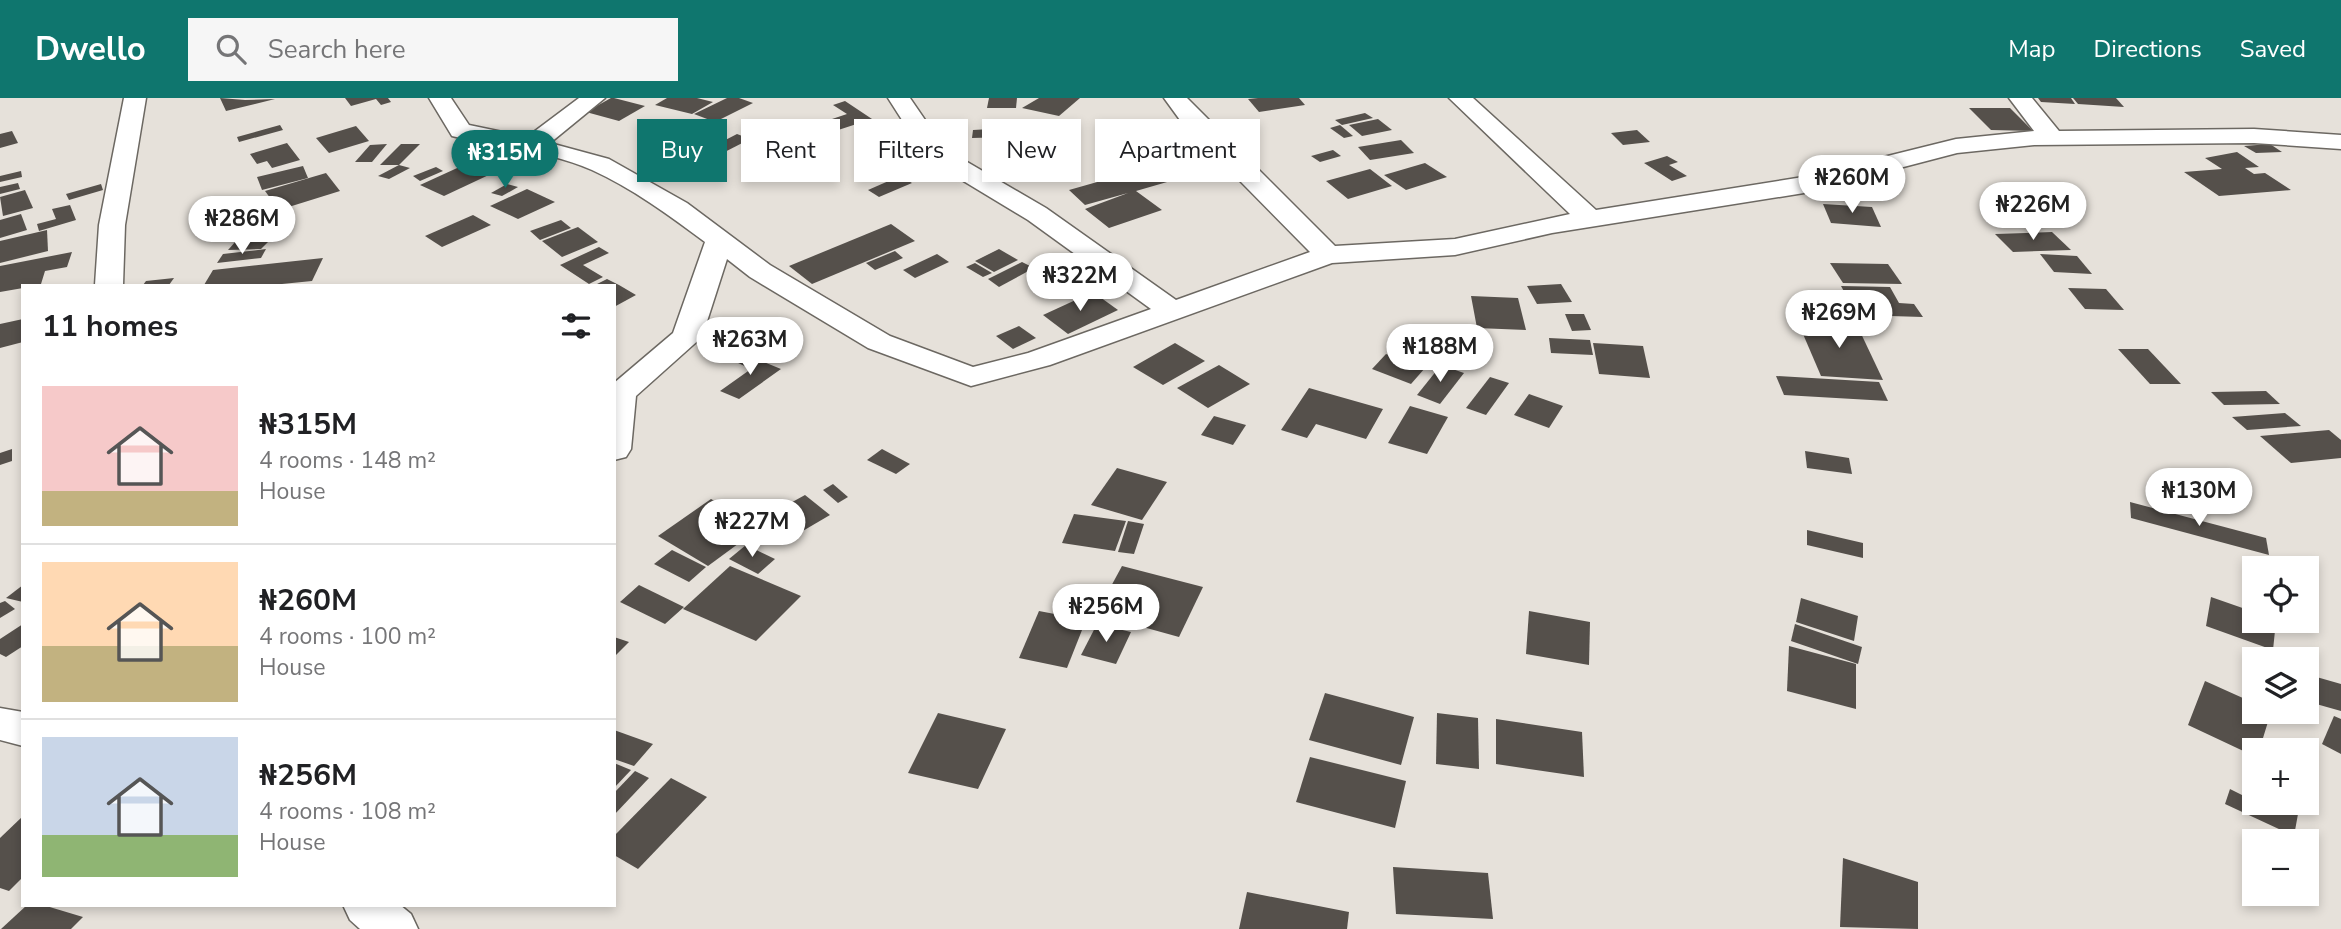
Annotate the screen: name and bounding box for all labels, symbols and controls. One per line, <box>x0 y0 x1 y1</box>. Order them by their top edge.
search box <box>188 18 678 81</box>
text: Dwello <box>35 27 146 72</box>
icon: search <box>212 30 250 68</box>
text: Search here <box>268 32 406 67</box>
text: Map <box>2008 33 2055 65</box>
text: Directions <box>2093 33 2202 65</box>
text: Saved <box>2240 33 2306 65</box>
chip: Buy <box>637 119 727 182</box>
chip: Rent <box>741 119 840 182</box>
chip: Filters <box>854 119 968 182</box>
chip: New <box>982 119 1081 182</box>
chip: Apartment <box>1095 119 1260 182</box>
pin: ₦315M <box>456 130 554 190</box>
text: ₦315M <box>467 137 543 168</box>
pin: ₦260M <box>1803 156 1901 215</box>
text: ₦260M <box>1814 162 1890 193</box>
pin: ₦226M <box>1984 183 2082 242</box>
text: ₦226M <box>1995 189 2071 220</box>
pin: ₦286M <box>193 197 291 256</box>
text: ₦286M <box>204 203 280 234</box>
pin: ₦322M <box>1031 254 1129 313</box>
text: ₦322M <box>1042 260 1118 291</box>
pin: ₦269M <box>1790 290 1888 350</box>
text: ₦269M <box>1801 297 1877 328</box>
text: 11 homes <box>42 306 178 347</box>
icon: filters <box>557 307 595 345</box>
pin: ₦263M <box>701 317 799 377</box>
text: ₦263M <box>712 324 788 355</box>
pin: ₦188M <box>1391 324 1489 384</box>
text: ₦188M <box>1402 331 1478 362</box>
text: ₦315M <box>259 404 357 445</box>
icon: home <box>98 414 182 498</box>
text: 4 rooms · 148 m² <box>259 445 436 476</box>
pin: ₦130M <box>2150 468 2248 528</box>
text: ₦130M <box>2161 475 2237 506</box>
text: House <box>259 476 326 507</box>
pin: ₦227M <box>703 500 801 559</box>
text: ₦227M <box>714 506 790 537</box>
map controls <box>2242 556 2319 906</box>
button: locate <box>2242 556 2319 633</box>
text: ₦260M <box>259 580 357 621</box>
pin: ₦256M <box>1057 584 1155 644</box>
icon: home <box>98 590 182 674</box>
text: ₦256M <box>1068 591 1144 622</box>
text: 4 rooms · 100 m² <box>259 621 436 652</box>
button: layers <box>2242 647 2319 724</box>
text: House <box>259 652 326 683</box>
button: + <box>2242 738 2319 815</box>
text: ₦256M <box>259 755 357 796</box>
icon: home <box>98 765 182 849</box>
text: 4 rooms · 108 m² <box>259 796 436 827</box>
text: House <box>259 827 326 858</box>
button: − <box>2242 829 2319 906</box>

